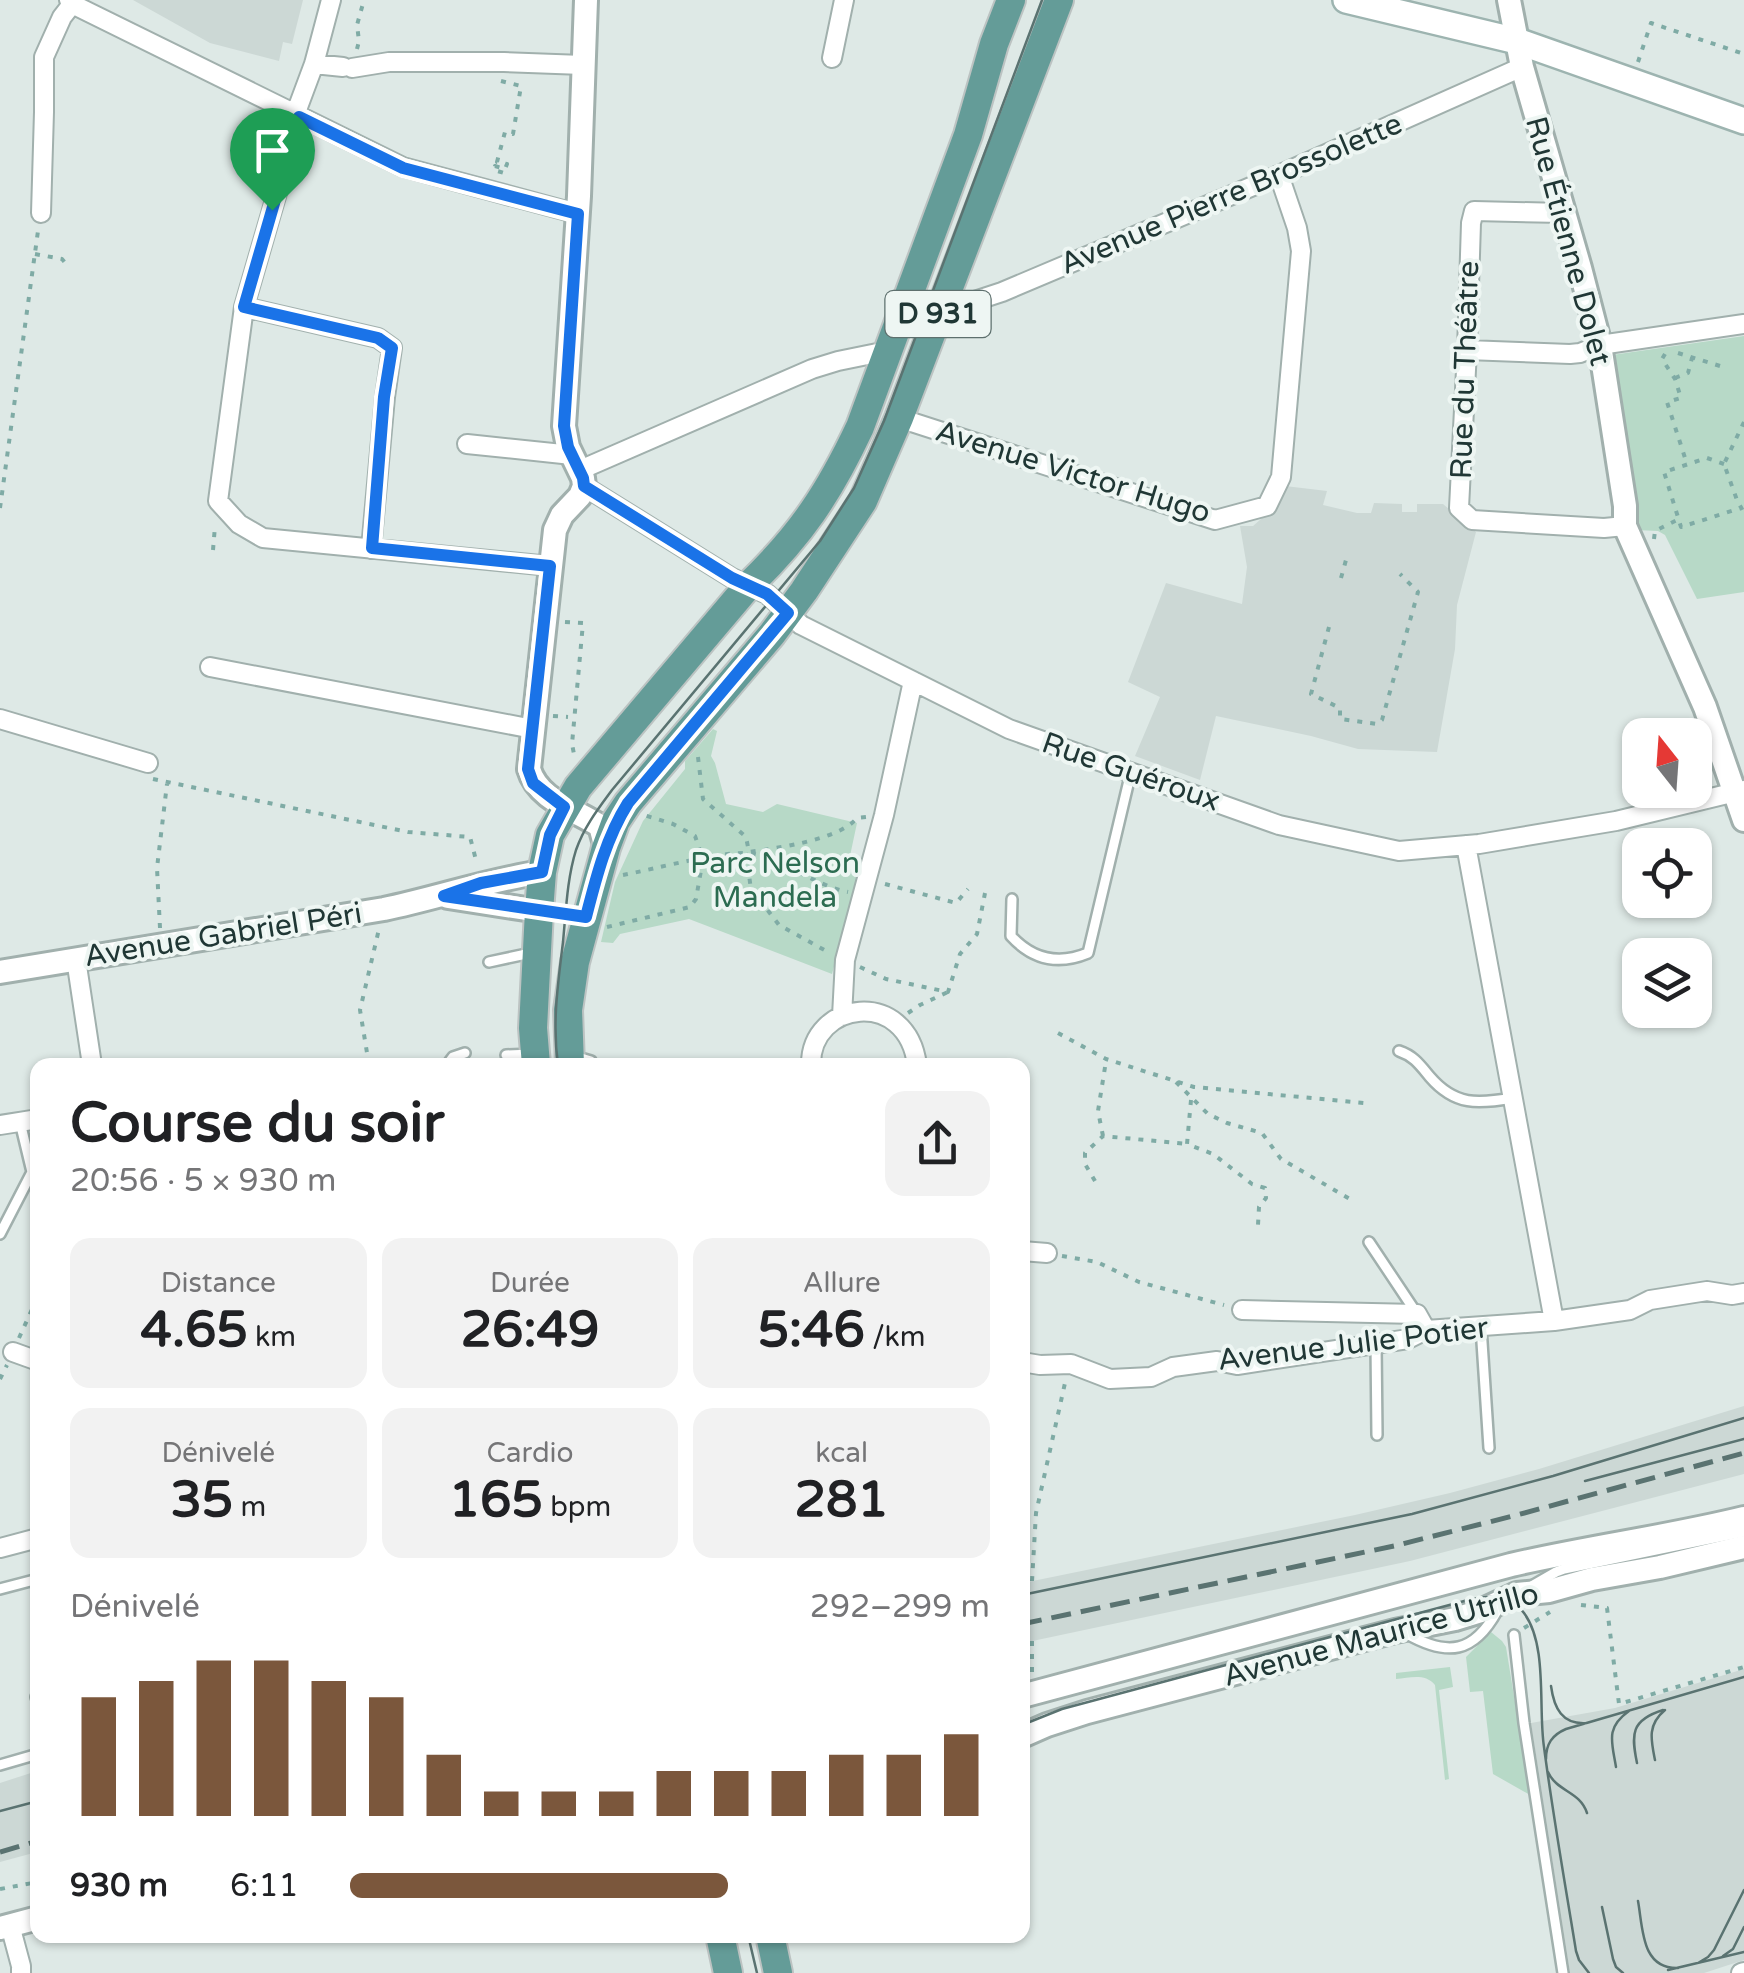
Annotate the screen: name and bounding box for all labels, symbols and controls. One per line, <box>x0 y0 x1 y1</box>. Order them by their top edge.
street label: Avenue Pierre Brossolette <box>1054 105 1408 283</box>
pin <box>230 108 315 211</box>
street label: Rue Étienne Dolet <box>1517 112 1619 370</box>
icon: arrive <box>245 123 300 178</box>
street label: Rue du Théâtre <box>1443 260 1487 480</box>
road number: D 931 <box>886 291 990 337</box>
street label: Avenue Victor Hugo <box>931 413 1215 531</box>
north arrow <box>1622 718 1712 808</box>
map controls <box>1622 718 1712 1028</box>
street label: Rue Guéroux <box>1037 724 1225 820</box>
button: locate <box>1622 828 1712 918</box>
park label: Parc Nelson Mandela <box>690 845 860 916</box>
street label: Avenue Gabriel Péri <box>82 895 364 975</box>
button: layers <box>1622 938 1712 1028</box>
text: Course du soir <box>70 1091 444 1157</box>
button: share <box>885 1091 990 1196</box>
text: 20:56 · 5 × 930 m <box>70 1162 336 1200</box>
text: Distance <box>161 1266 276 1300</box>
text: Durée <box>490 1266 570 1300</box>
text: Allure <box>803 1266 881 1300</box>
text: 4.65 <box>141 1300 248 1360</box>
text: 26:49 <box>461 1300 599 1360</box>
text: 5:46 <box>758 1300 865 1360</box>
street label: Avenue Julie Potier <box>1216 1309 1491 1379</box>
text: km <box>248 1320 296 1354</box>
text: /km <box>865 1320 926 1354</box>
text: Dénivelé <box>161 1436 275 1470</box>
text: Cardio <box>486 1436 574 1470</box>
text: kcal <box>815 1436 868 1470</box>
text: 35 <box>170 1470 233 1530</box>
text: 165 <box>449 1470 543 1530</box>
text: 281 <box>795 1470 889 1530</box>
text: m <box>233 1490 266 1524</box>
text: bpm <box>543 1490 611 1524</box>
street label: Avenue Maurice Utrillo <box>1219 1575 1543 1695</box>
text: Dénivelé <box>70 1588 200 1626</box>
text: 292–299 m <box>810 1588 990 1626</box>
text: 930 m <box>70 1867 168 1905</box>
text: 6:11 <box>230 1867 299 1905</box>

